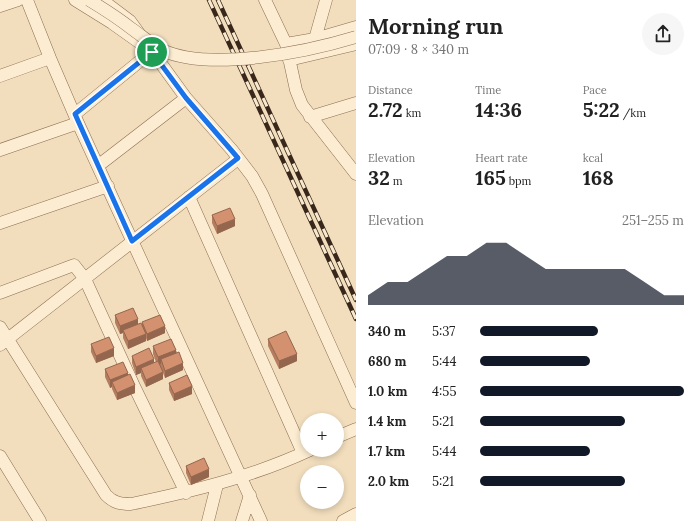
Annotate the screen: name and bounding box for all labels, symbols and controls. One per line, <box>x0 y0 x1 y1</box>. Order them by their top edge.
text: Morning run <box>368 12 503 40</box>
button: share <box>642 13 684 55</box>
pin <box>135 35 169 69</box>
icon: arrive <box>141 41 163 63</box>
text: 07:09 · 8 × 340 m <box>368 41 469 58</box>
text: Distance <box>368 83 413 97</box>
text: Time <box>475 83 501 97</box>
text: Pace <box>583 83 607 97</box>
text: 2.72 <box>368 97 403 122</box>
text: 14:36 <box>475 97 522 122</box>
text: 5:22 <box>583 97 620 122</box>
text: km <box>403 106 421 120</box>
text: /km <box>620 106 646 120</box>
text: Elevation <box>368 151 415 165</box>
text: Heart rate <box>475 151 528 165</box>
text: kcal <box>583 151 603 165</box>
text: 32 <box>368 165 390 190</box>
text: 165 <box>475 165 506 190</box>
text: 168 <box>583 165 614 190</box>
text: m <box>390 174 403 188</box>
text: bpm <box>506 174 531 188</box>
text: Elevation <box>368 212 424 229</box>
text: 251–255 m <box>622 212 684 229</box>
text: 340 m <box>368 323 406 340</box>
text: 5:37 <box>432 323 455 340</box>
text: 680 m <box>368 353 407 370</box>
text: 5:44 <box>432 353 456 370</box>
text: 1.0 km <box>368 383 407 400</box>
text: 4:55 <box>432 383 456 400</box>
map controls <box>300 413 344 509</box>
button: + <box>300 413 344 457</box>
text: 1.4 km <box>368 413 407 430</box>
text: 5:21 <box>432 413 454 430</box>
text: 1.7 km <box>368 443 405 460</box>
text: 5:44 <box>432 443 456 460</box>
button: − <box>300 465 344 509</box>
text: 2.0 km <box>368 473 409 490</box>
text: 5:21 <box>432 473 454 490</box>

